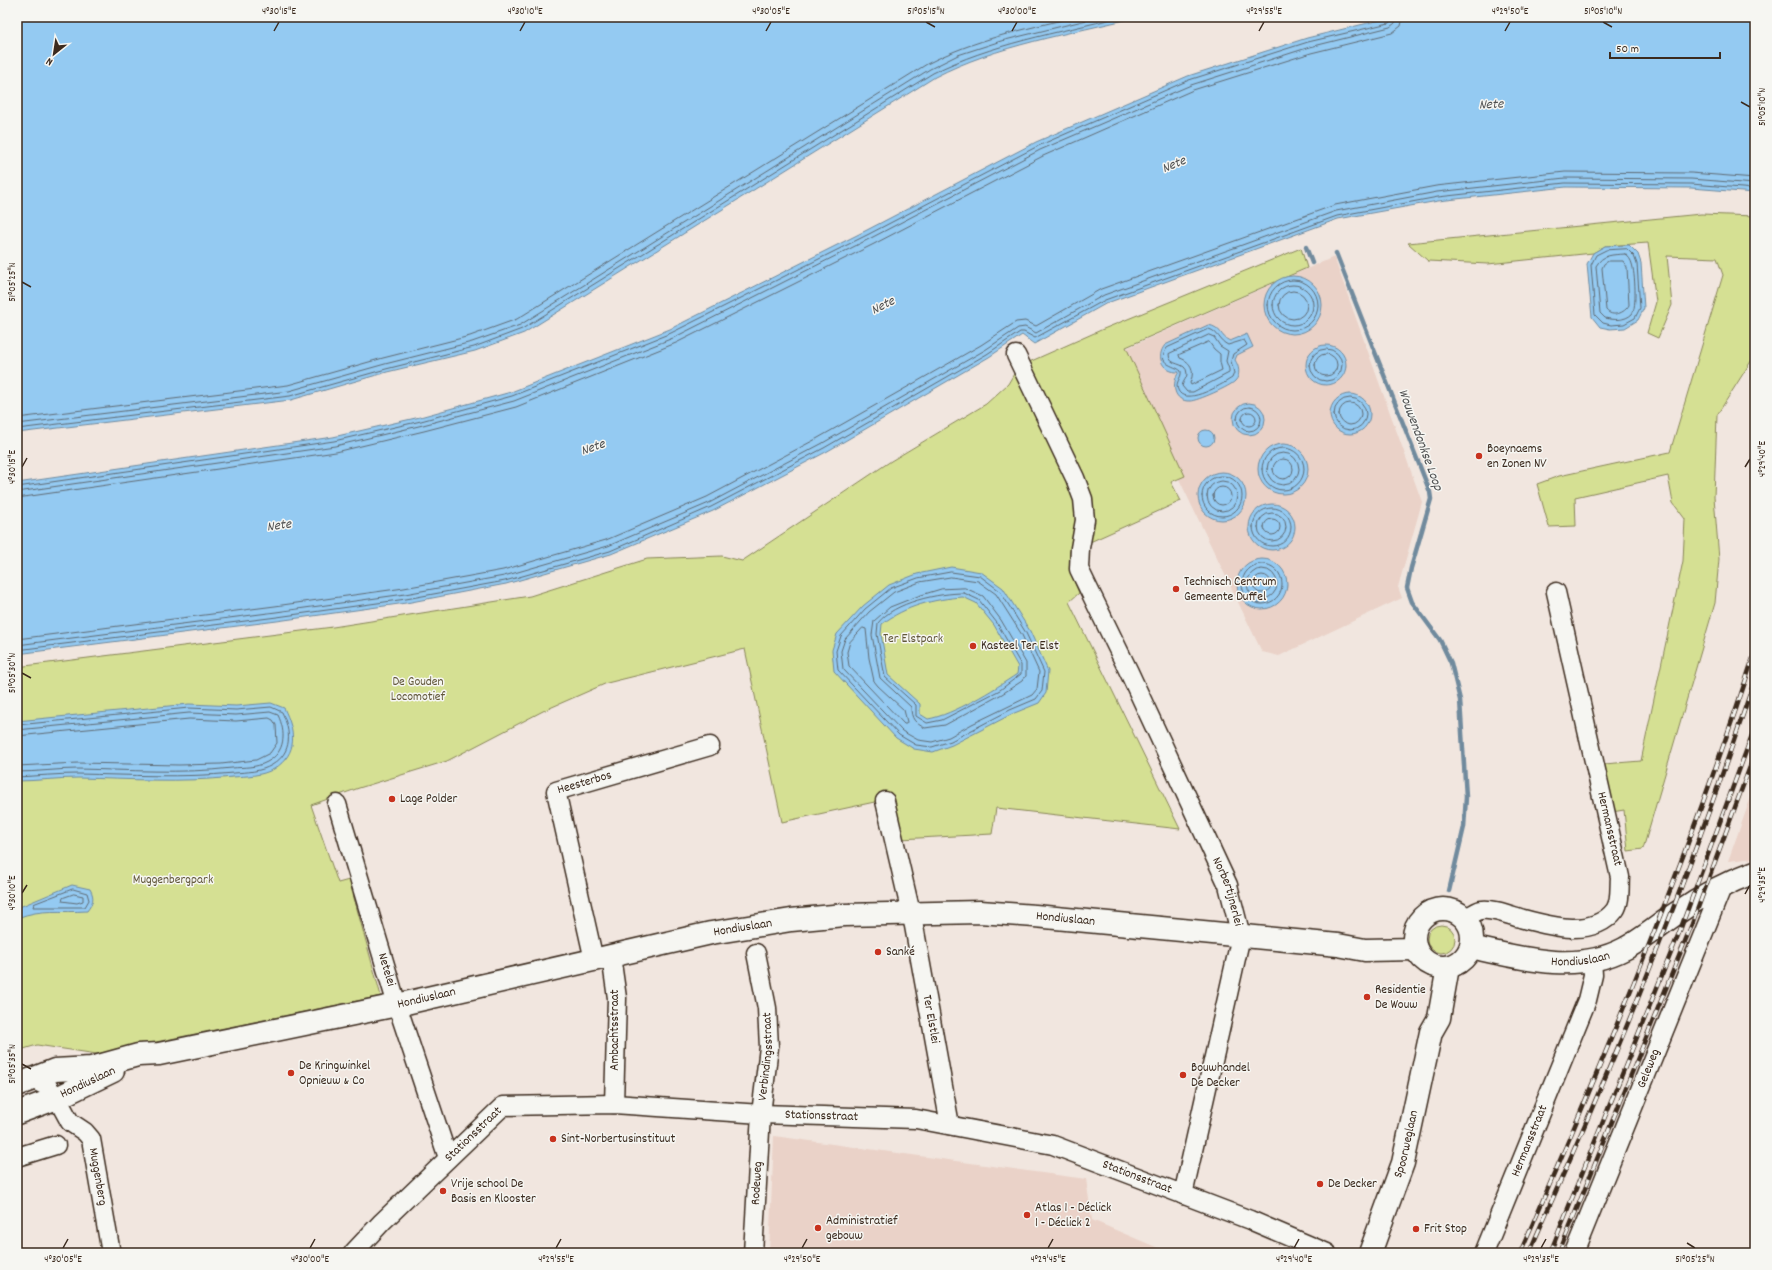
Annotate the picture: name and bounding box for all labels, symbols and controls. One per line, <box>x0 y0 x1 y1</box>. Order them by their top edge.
text: 4°30'15"E <box>262 5 297 19</box>
text: 4°30'10"E <box>508 5 543 19</box>
text: 4°30'05"E <box>752 5 790 19</box>
text: 51°05'15"N <box>907 5 945 19</box>
text: 4°30'00"E <box>998 5 1037 19</box>
text: 4°29'55"E <box>1246 5 1282 19</box>
text: 4°29'50"E <box>1492 5 1529 19</box>
text: 51°05'10"N <box>1584 5 1622 19</box>
north arrow <box>34 34 74 74</box>
scale bar <box>1610 34 1720 60</box>
text: 50 m <box>1616 41 1639 58</box>
text: N <box>43 52 56 69</box>
text: 51°05'10"N <box>1756 88 1770 126</box>
water label: Nete <box>1478 95 1504 115</box>
water label: Nete <box>1159 151 1190 179</box>
text: 51°05'25"N <box>6 262 20 302</box>
water label: Nete <box>868 291 899 320</box>
water label: Wouwendonkse Loop <box>1392 386 1448 494</box>
water label: Nete <box>578 434 609 461</box>
place label: Boeynaems en Zonen NV <box>1487 440 1547 474</box>
text: 4°29'40"E <box>1756 441 1770 477</box>
text: 4°30'15"E <box>6 449 20 484</box>
marker: Boeynaems en Zonen NV <box>1474 451 1484 461</box>
water label: Nete <box>266 514 293 538</box>
place label: Technisch Centrum Gemeente Duffel <box>1184 573 1276 607</box>
marker: Technisch Centrum Gemeente Duffel <box>1171 584 1181 594</box>
park label: Ter Elstpark <box>883 630 943 649</box>
place label: Kasteel Ter Elst <box>981 637 1059 656</box>
marker: Kasteel Ter Elst <box>968 641 978 651</box>
text: 51°05'30"N <box>6 653 20 693</box>
park label: De Gouden Locomotief <box>391 673 446 707</box>
street label: Heesterbos <box>555 766 614 800</box>
place label: Lage Polder <box>400 790 457 809</box>
street label: Hermansstraat <box>1591 790 1627 868</box>
marker: Lage Polder <box>387 794 397 804</box>
street label: Norbertijnerlei <box>1207 854 1248 929</box>
text: 4°29'35"E <box>1756 867 1770 903</box>
park label: Muggenbergpark <box>133 871 213 890</box>
text: 4°30'10"E <box>6 875 20 910</box>
street label: Hondiuslaan <box>1035 907 1096 931</box>
street label: Hondiuslaan <box>712 914 774 942</box>
place label: Sanké <box>886 943 915 962</box>
street label: Hondiuslaan <box>1550 946 1612 972</box>
marker: Sanké <box>873 947 883 957</box>
street label: Netelei <box>373 951 401 989</box>
place label: Residentie De Wouw <box>1375 981 1426 1015</box>
street label: Hondiuslaan <box>395 982 458 1014</box>
street label: Ambachtsstraat <box>606 989 625 1071</box>
marker: Residentie De Wouw <box>1362 992 1372 1002</box>
street label: Ter Elstlei <box>917 993 945 1046</box>
street label: Verbindingsstraat <box>753 1012 779 1102</box>
text: 51°05'35"N <box>6 1044 20 1084</box>
street label: Geleweg <box>1632 1046 1665 1091</box>
place label: De Kringwinkel Opnieuw & Co <box>299 1057 370 1091</box>
place label: Bouwhandel De Decker <box>1191 1059 1250 1093</box>
street label: Hondiuslaan <box>57 1062 119 1104</box>
marker: De Kringwinkel Opnieuw & Co <box>286 1068 296 1078</box>
marker: Bouwhandel De Decker <box>1178 1070 1188 1080</box>
street label: Stationsstraat <box>440 1102 507 1167</box>
street label: Hermansstraat <box>1507 1102 1553 1180</box>
street label: Stationsstraat <box>785 1105 859 1127</box>
street label: Spoorweglaan <box>1389 1108 1424 1181</box>
place label: Sint-Norbertusinstituut <box>561 1130 675 1149</box>
marker: Sint-Norbertusinstituut <box>548 1134 558 1144</box>
street label: Muggenberg <box>83 1146 112 1207</box>
street label: Stationsstraat <box>1100 1155 1175 1199</box>
street label: Rodeweg <box>746 1160 768 1206</box>
place label: Vrije school De Basis en Klooster <box>451 1175 536 1209</box>
place label: De Decker <box>1328 1175 1377 1194</box>
marker: De Decker <box>1315 1179 1325 1189</box>
marker: Vrije school De Basis en Klooster <box>438 1186 448 1196</box>
place label: Atlas 1 - Déclick 1 - Déclick 2 <box>1035 1199 1111 1233</box>
marker: Atlas 1 - Déclick 1 - Déclick 2 <box>1022 1210 1032 1220</box>
place label: Administratief gebouw <box>826 1212 898 1246</box>
place label: Frit Stop <box>1424 1220 1467 1239</box>
marker: Administratief gebouw <box>813 1223 823 1233</box>
marker: Frit Stop <box>1411 1224 1421 1234</box>
text: 4°30'05"E <box>44 1253 82 1267</box>
text: 4°30'00"E <box>291 1253 330 1267</box>
text: 4°29'55"E <box>538 1253 574 1267</box>
text: 4°29'50"E <box>784 1253 821 1267</box>
text: 4°29'45"E <box>1030 1253 1066 1267</box>
text: 4°29'40"E <box>1276 1253 1312 1267</box>
text: 4°29'35"E <box>1523 1253 1559 1267</box>
text: 51°05'25"N <box>1675 1253 1715 1267</box>

